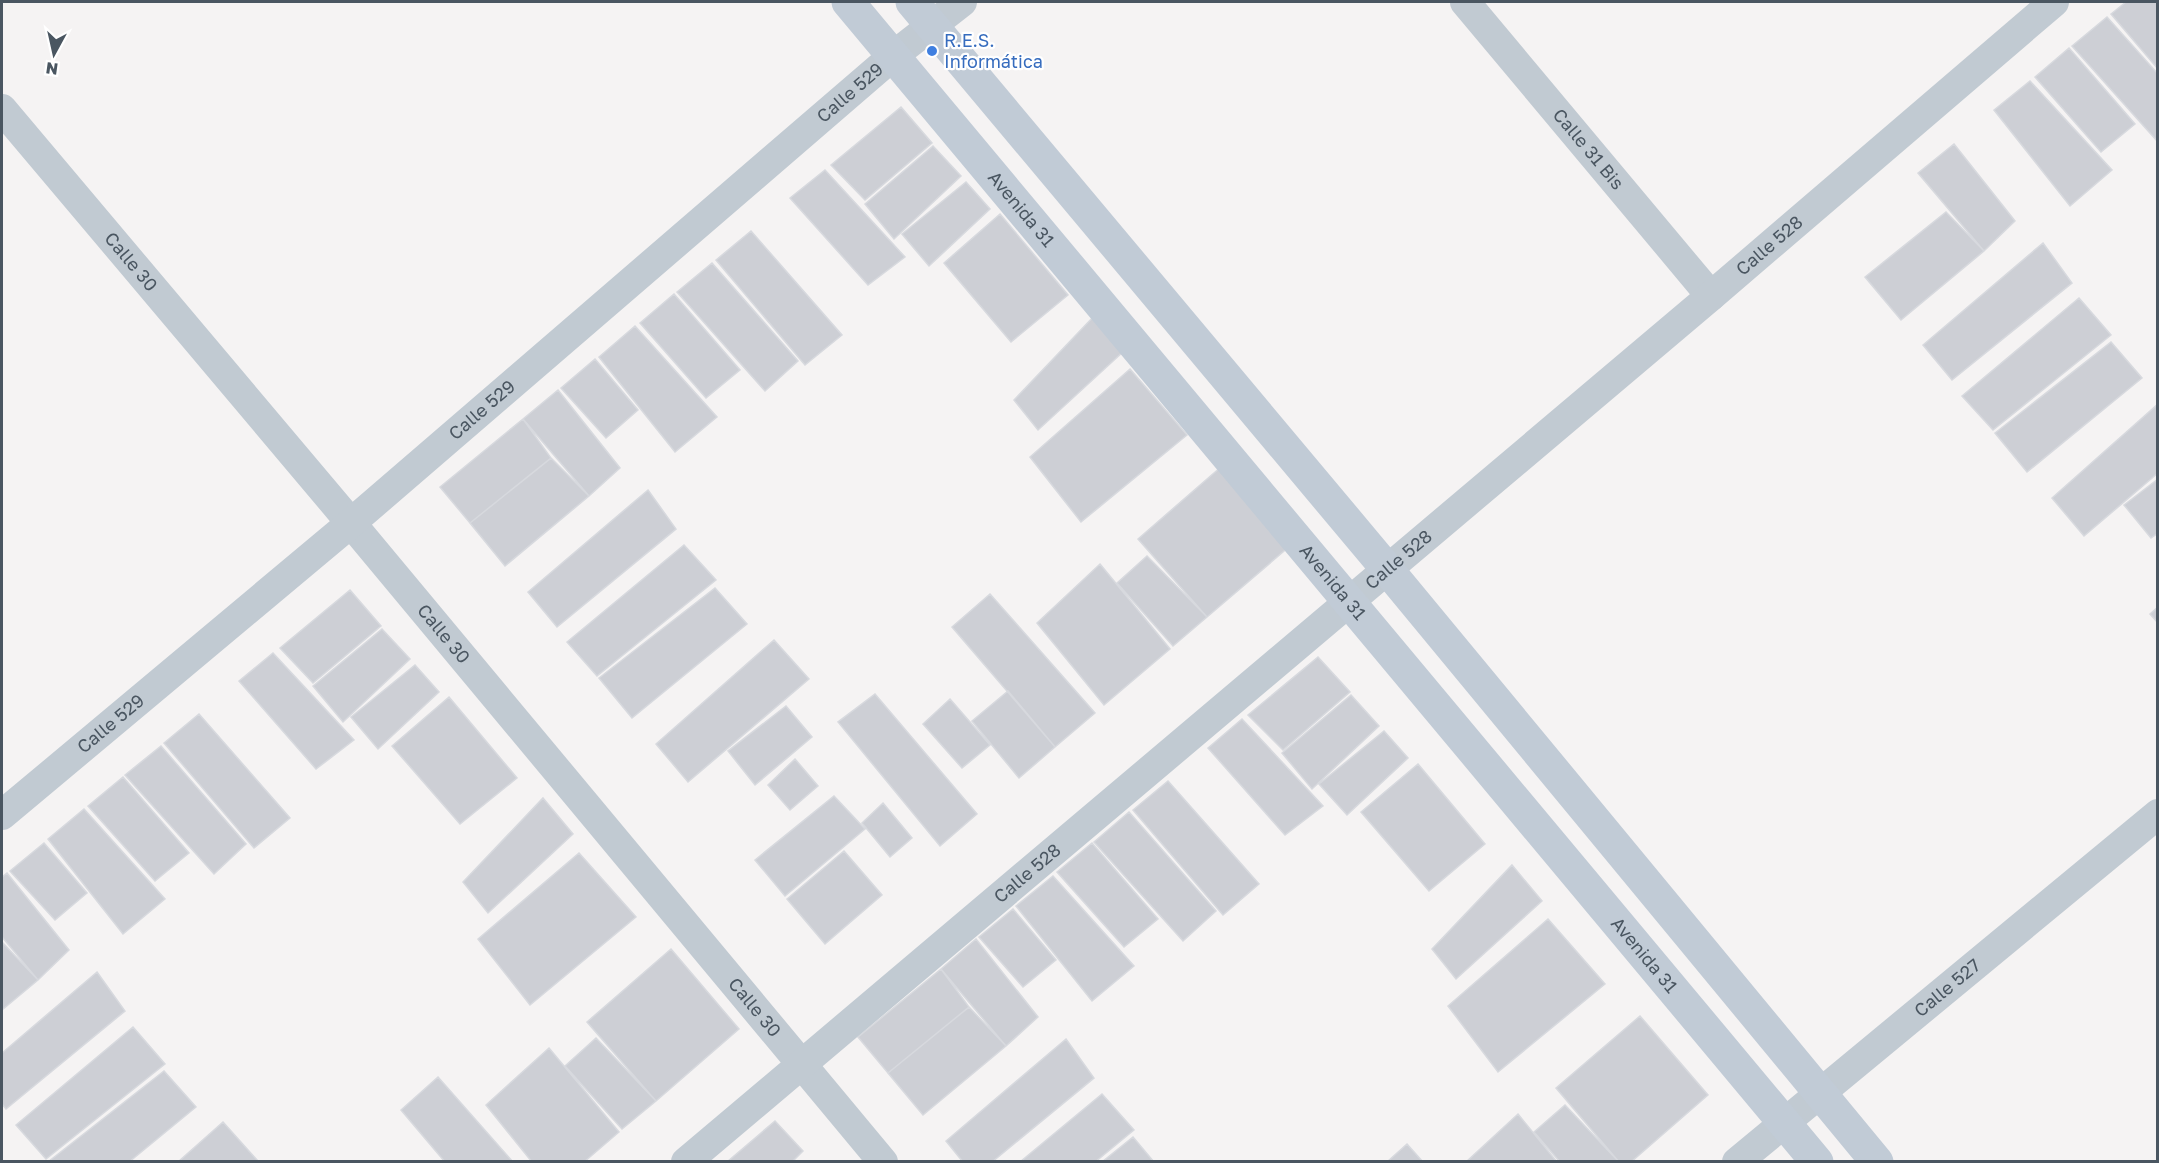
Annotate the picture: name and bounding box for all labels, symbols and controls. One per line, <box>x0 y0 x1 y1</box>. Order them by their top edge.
north arrow <box>24 24 84 84</box>
place label: R.E.S. Informática <box>944 29 1043 72</box>
marker: R.E.S. Informática <box>925 44 939 58</box>
street label: Calle 529 <box>812 57 887 127</box>
text: N <box>44 58 59 80</box>
street label: Calle 31 Bis <box>1549 104 1629 194</box>
street label: Avenida 31 <box>984 166 1060 251</box>
street label: Calle 528 <box>1731 210 1807 280</box>
street label: Calle 30 <box>101 227 163 295</box>
street label: Calle 529 <box>444 375 519 444</box>
street label: Calle 528 <box>1360 525 1436 594</box>
street label: Avenida 31 <box>1295 539 1372 624</box>
street label: Calle 30 <box>413 599 475 668</box>
street label: Calle 529 <box>72 689 148 757</box>
street label: Calle 528 <box>989 838 1065 907</box>
street label: Avenida 31 <box>1607 912 1683 997</box>
street label: Calle 527 <box>1909 954 1984 1021</box>
street label: Calle 30 <box>724 973 786 1041</box>

